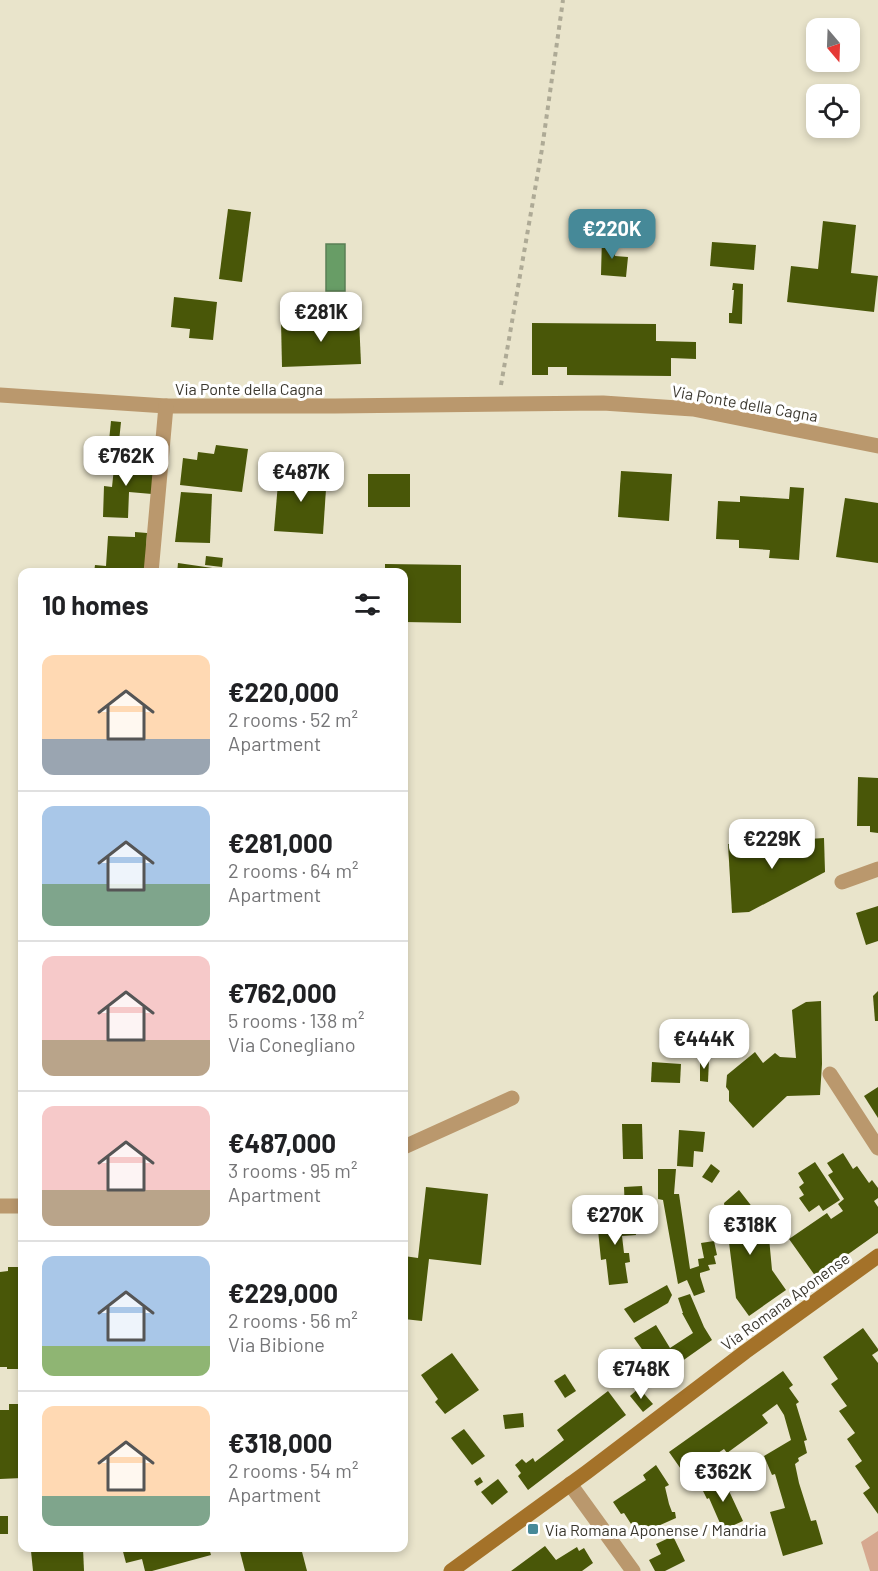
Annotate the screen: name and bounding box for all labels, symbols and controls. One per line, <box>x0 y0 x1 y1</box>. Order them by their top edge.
north arrow <box>806 18 860 72</box>
map controls <box>806 18 860 138</box>
button: locate <box>806 84 860 138</box>
pin: €220K <box>570 209 654 260</box>
text: €220K <box>583 216 642 240</box>
pin: €281K <box>279 292 363 343</box>
text: €281K <box>294 299 348 323</box>
street label: Via Ponte della Cagna <box>175 379 323 398</box>
street label: Via Ponte della Cagna <box>671 381 819 425</box>
pin: €762K <box>84 436 168 487</box>
text: €762K <box>97 443 155 467</box>
pin: €487K <box>259 452 343 503</box>
text: €487K <box>272 459 330 483</box>
icon: filters <box>351 588 384 621</box>
text: 10 homes <box>42 589 149 620</box>
text: €220,000 <box>228 676 339 707</box>
icon: home <box>90 679 162 751</box>
text: 2 rooms · 52 m² <box>228 707 358 731</box>
text: Apartment <box>228 731 321 755</box>
pin: €229K <box>730 819 814 870</box>
text: €229K <box>743 826 801 850</box>
text: €281,000 <box>228 827 333 858</box>
icon: home <box>90 830 162 902</box>
text: 2 rooms · 64 m² <box>228 858 358 882</box>
text: Apartment <box>228 882 321 906</box>
text: €762,000 <box>228 977 337 1008</box>
icon: home <box>90 980 162 1052</box>
text: 5 rooms · 138 m² <box>228 1008 364 1032</box>
pin: €444K <box>662 1019 746 1070</box>
text: €444K <box>673 1026 735 1050</box>
text: Via Conegliano <box>228 1032 356 1056</box>
text: €487,000 <box>228 1127 336 1158</box>
icon: home <box>90 1130 162 1202</box>
text: 3 rooms · 95 m² <box>228 1158 357 1182</box>
text: Apartment <box>228 1182 321 1206</box>
pin: €270K <box>573 1195 657 1246</box>
text: €270K <box>586 1202 644 1226</box>
pin: €318K <box>708 1205 792 1256</box>
text: €318K <box>723 1212 777 1236</box>
street label: Via Romana Aponense <box>717 1248 853 1354</box>
text: €229,000 <box>228 1277 338 1308</box>
icon: home <box>90 1280 162 1352</box>
text: 2 rooms · 56 m² <box>228 1308 358 1332</box>
text: Via Bibione <box>228 1332 325 1356</box>
pin: €748K <box>599 1349 683 1400</box>
text: €748K <box>612 1356 670 1380</box>
text: €318,000 <box>228 1427 332 1458</box>
icon: home <box>90 1430 162 1502</box>
pin: €362K <box>681 1452 765 1503</box>
text: 2 rooms · 54 m² <box>228 1458 358 1482</box>
text: €362K <box>694 1459 752 1483</box>
text: Apartment <box>228 1482 321 1506</box>
place label: Via Romana Aponense / Mandria <box>545 1520 767 1539</box>
marker: Via Romana Aponense / Mandria <box>526 1522 540 1536</box>

